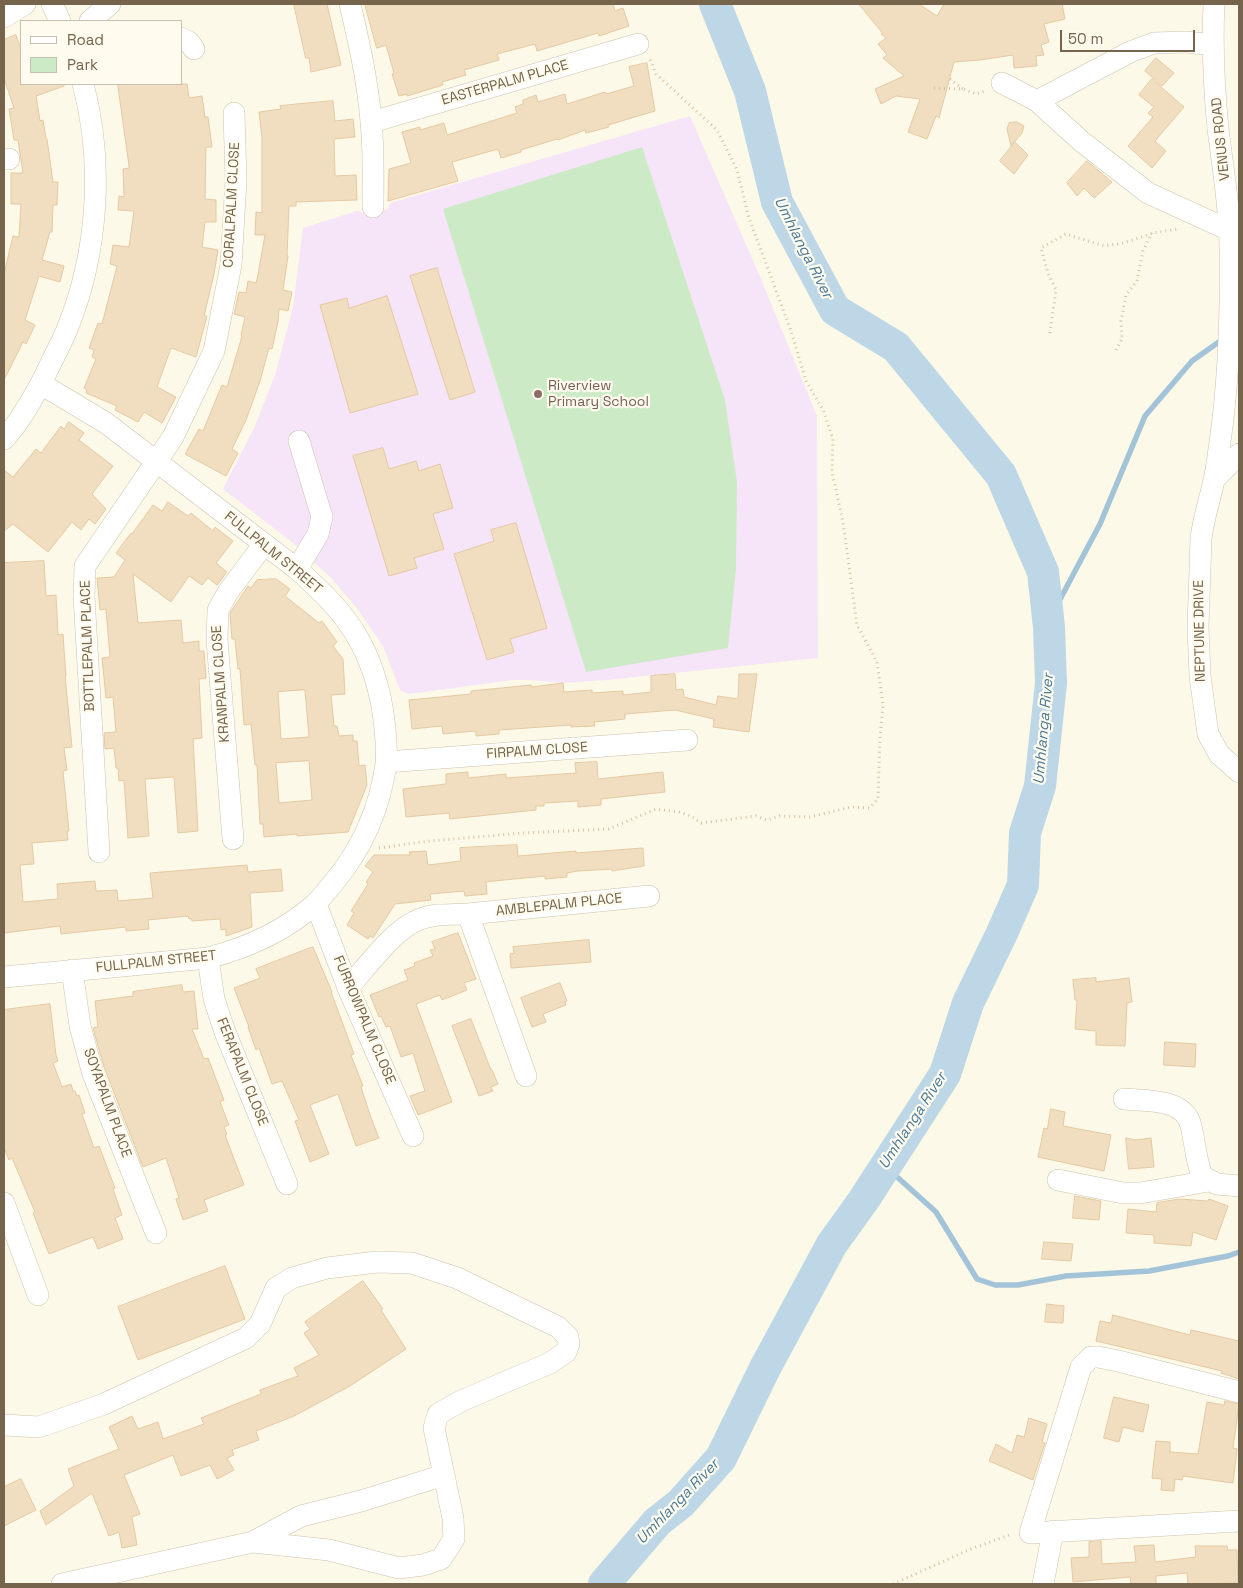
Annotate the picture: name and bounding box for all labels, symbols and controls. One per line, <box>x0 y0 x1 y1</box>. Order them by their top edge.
legend <box>20 20 182 85</box>
scale bar <box>1063 20 1198 52</box>
text: 50 m <box>1068 29 1103 48</box>
text: Road <box>67 30 104 49</box>
text: Park <box>67 55 98 74</box>
street label: EASTERPALM PLACE <box>440 57 570 109</box>
street label: VENUS ROAD <box>1208 97 1234 181</box>
street label: CORALPALM CLOSE <box>220 142 244 268</box>
water label: Umhlanga River <box>770 194 836 302</box>
place label: Riverview Primary School <box>548 378 649 411</box>
marker: Riverview Primary School <box>532 388 544 400</box>
street label: FULLPALM STREET <box>221 508 325 598</box>
street label: BOTTLEPALM PLACE <box>77 580 99 712</box>
street label: NEPTUNE DRIVE <box>1191 580 1209 682</box>
street label: KRANPALM CLOSE <box>209 625 233 743</box>
water label: Umhlanga River <box>1030 673 1058 785</box>
street label: FIRPALM CLOSE <box>486 739 588 763</box>
street label: AMBLEPALM PLACE <box>495 890 623 920</box>
street label: FULLPALM STREET <box>95 947 217 977</box>
street label: FURROWPALM CLOSE <box>329 953 399 1087</box>
street label: FERAPALM CLOSE <box>213 1016 271 1128</box>
street label: SOYAPALM PLACE <box>79 1046 135 1160</box>
water label: Umhlanga River <box>875 1069 951 1173</box>
water label: Umhlanga River <box>633 1456 723 1548</box>

